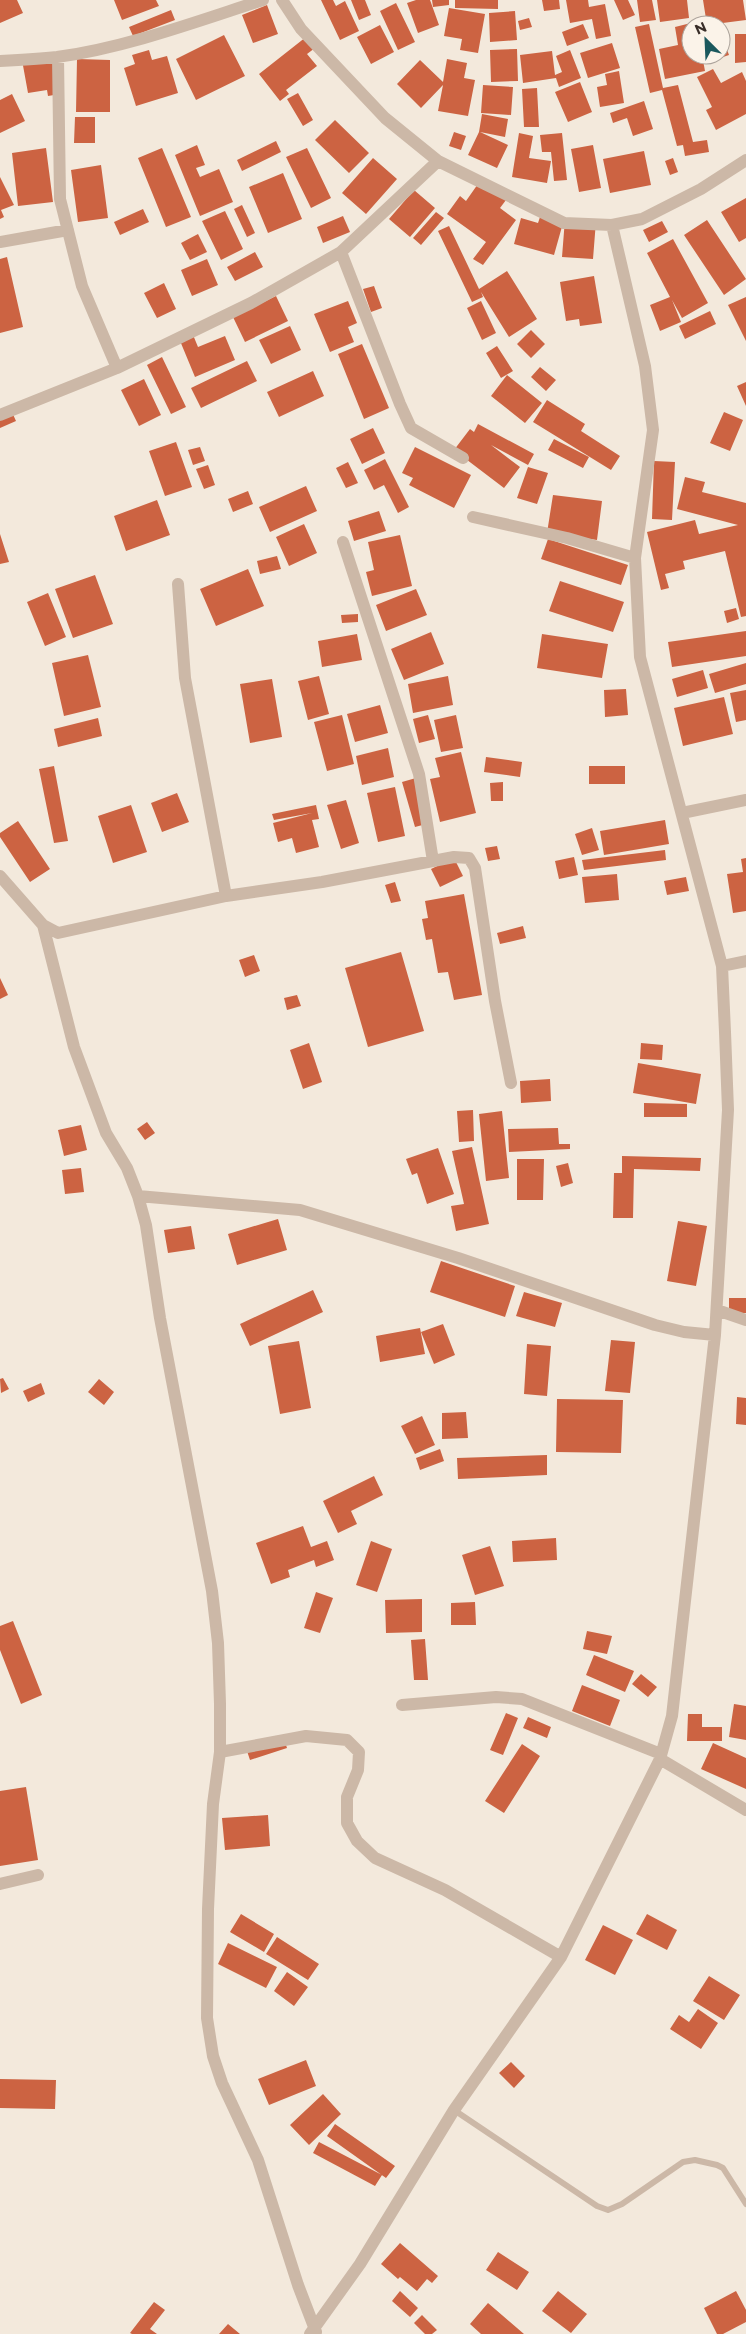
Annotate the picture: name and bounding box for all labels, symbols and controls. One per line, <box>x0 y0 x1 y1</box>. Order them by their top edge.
north arrow <box>681 15 731 65</box>
text: N <box>692 18 710 39</box>

